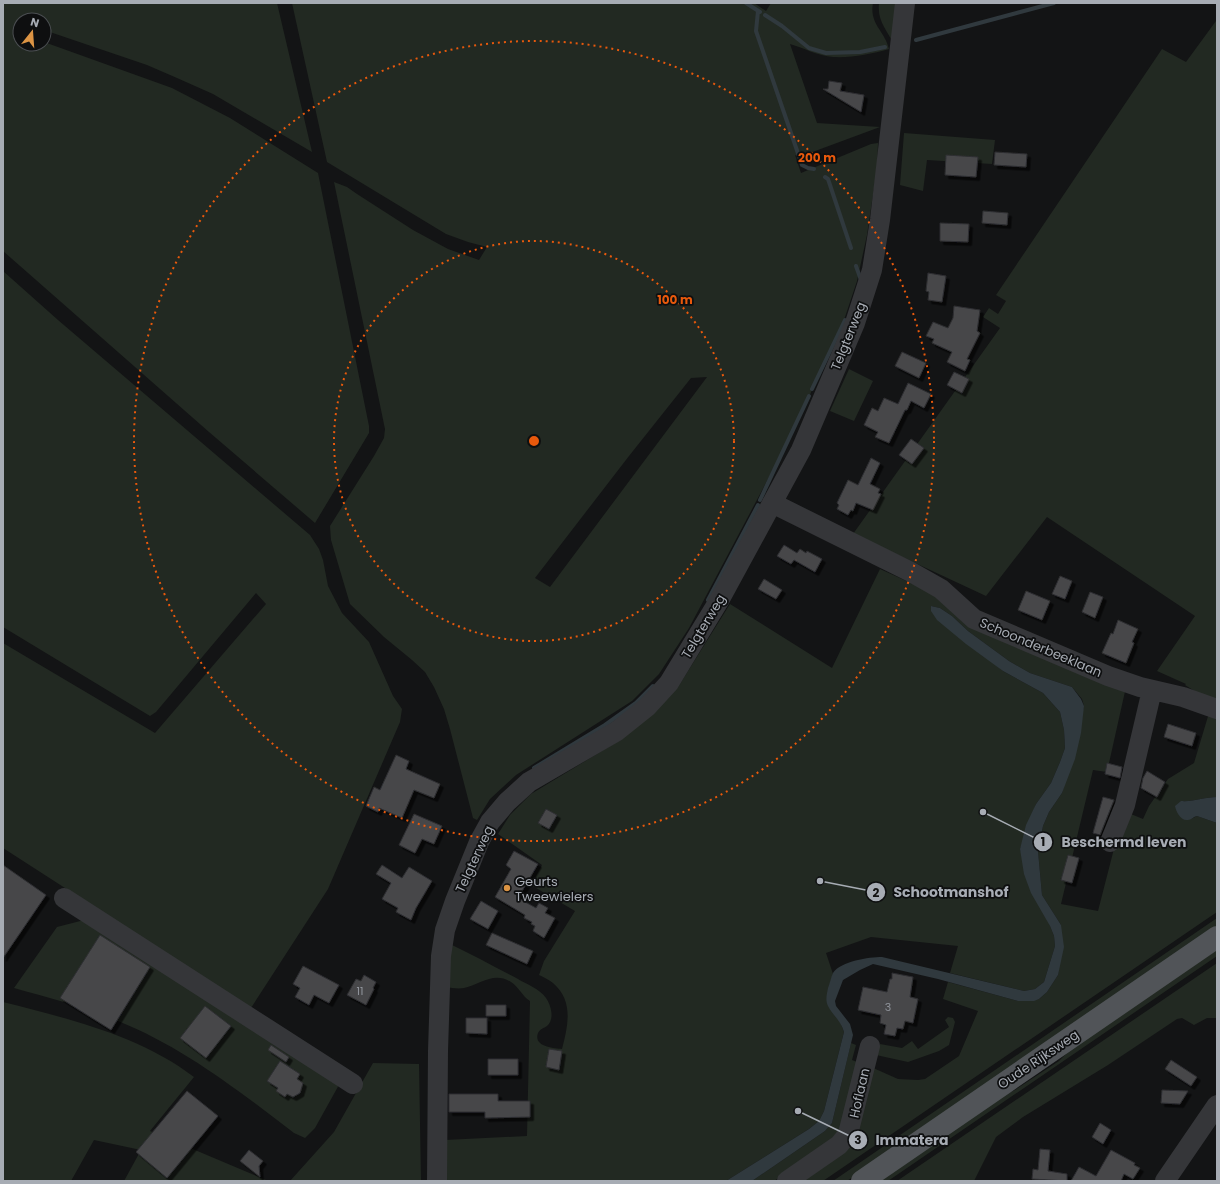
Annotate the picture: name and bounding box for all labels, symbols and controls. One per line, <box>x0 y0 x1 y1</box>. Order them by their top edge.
north arrow <box>12 12 52 52</box>
text: N <box>29 14 41 31</box>
text: 200 m <box>798 149 836 166</box>
text: 100 m <box>657 291 693 308</box>
street label: Telgterweg <box>826 299 871 373</box>
centre of rings <box>527 434 541 448</box>
street label: Telgterweg <box>677 590 730 662</box>
street label: Schoonderbeeklaan <box>977 613 1105 682</box>
street label: Telgterweg <box>451 822 498 896</box>
callout: Beschermd leven <box>1033 829 1194 855</box>
text: Beschermd leven <box>1061 832 1187 852</box>
text: 1 <box>1041 833 1045 850</box>
place label: Geurts Tweewielers <box>515 872 594 906</box>
callout: Schootmanshof <box>866 879 1017 905</box>
text: Schootmanshof <box>893 882 1009 902</box>
marker: Geurts Tweewielers <box>502 883 512 893</box>
text: 2 <box>873 884 880 901</box>
house number: 11 <box>356 983 364 999</box>
house number: 3 <box>885 999 891 1015</box>
street label: Oude Rijksweg <box>994 1025 1083 1094</box>
street label: Hoflaan <box>845 1066 874 1120</box>
callout: Immatera <box>848 1127 957 1153</box>
text: Immatera <box>875 1130 949 1150</box>
text: 3 <box>854 1131 862 1148</box>

